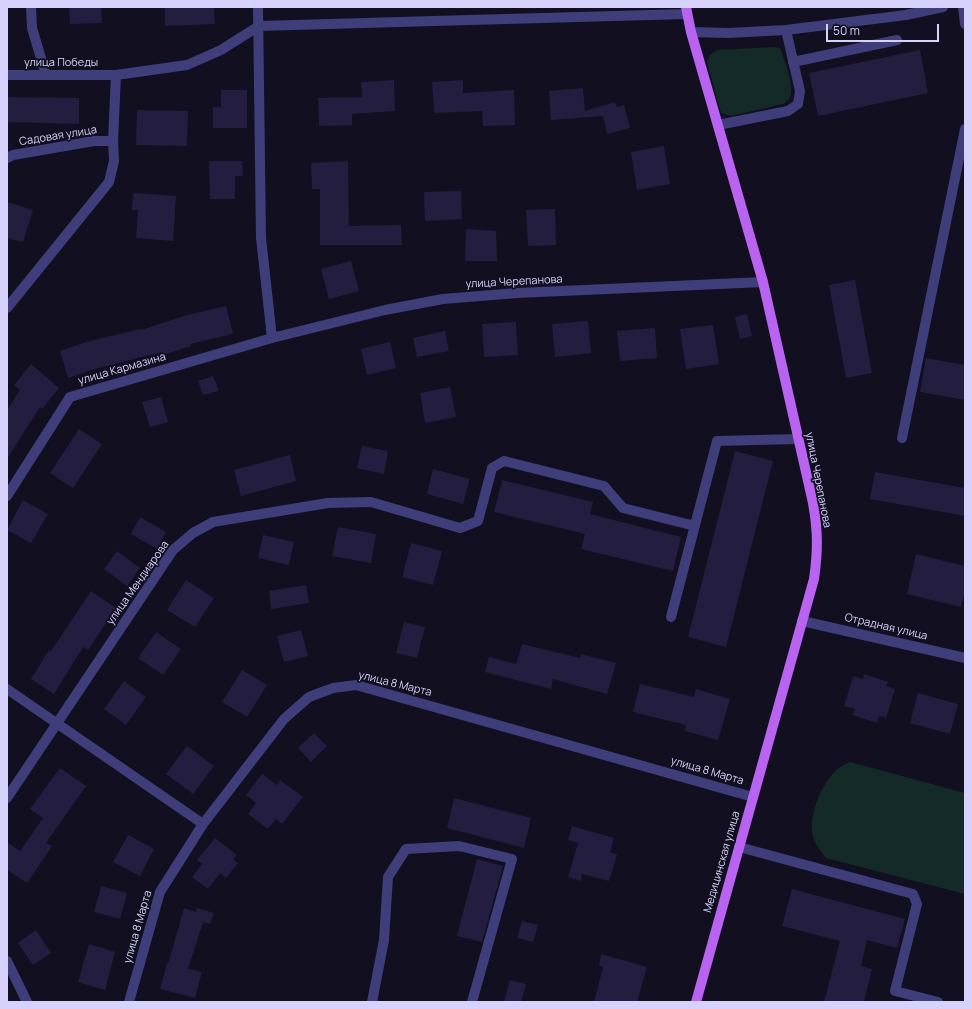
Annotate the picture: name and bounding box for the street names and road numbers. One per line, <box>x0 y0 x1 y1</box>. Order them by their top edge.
street label: улица Победы <box>24 56 98 70</box>
street label: Садовая улица <box>18 123 98 149</box>
street label: улица Черепанова <box>465 273 563 291</box>
street label: улица Кармазина <box>77 350 167 388</box>
street label: улица Черепанова <box>802 431 834 529</box>
street label: улица Мендиарова <box>104 538 172 628</box>
street label: Отрадная улица <box>843 611 929 643</box>
street label: улица 8 Марта <box>357 669 433 699</box>
street label: улица 8 Марта <box>669 754 745 788</box>
street label: Медицинская улица <box>701 810 743 914</box>
street label: улица 8 Марта <box>121 889 155 965</box>

